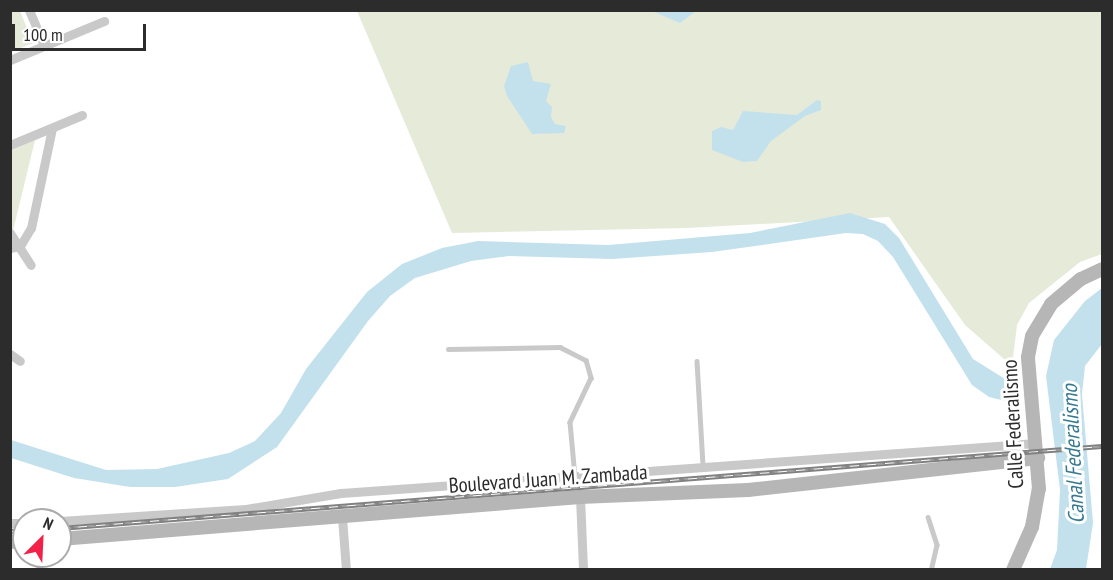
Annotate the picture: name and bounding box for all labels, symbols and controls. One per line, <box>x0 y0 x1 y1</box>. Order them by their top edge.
scale bar <box>15 12 148 50</box>
text: 100 m <box>23 23 63 46</box>
street label: Calle Federalismo <box>997 359 1029 489</box>
water label: Canal Federalismo <box>1056 384 1090 524</box>
street label: Boulevard Juan M. Zambada <box>447 459 649 499</box>
north arrow <box>12 508 72 568</box>
text: N <box>40 512 57 534</box>

